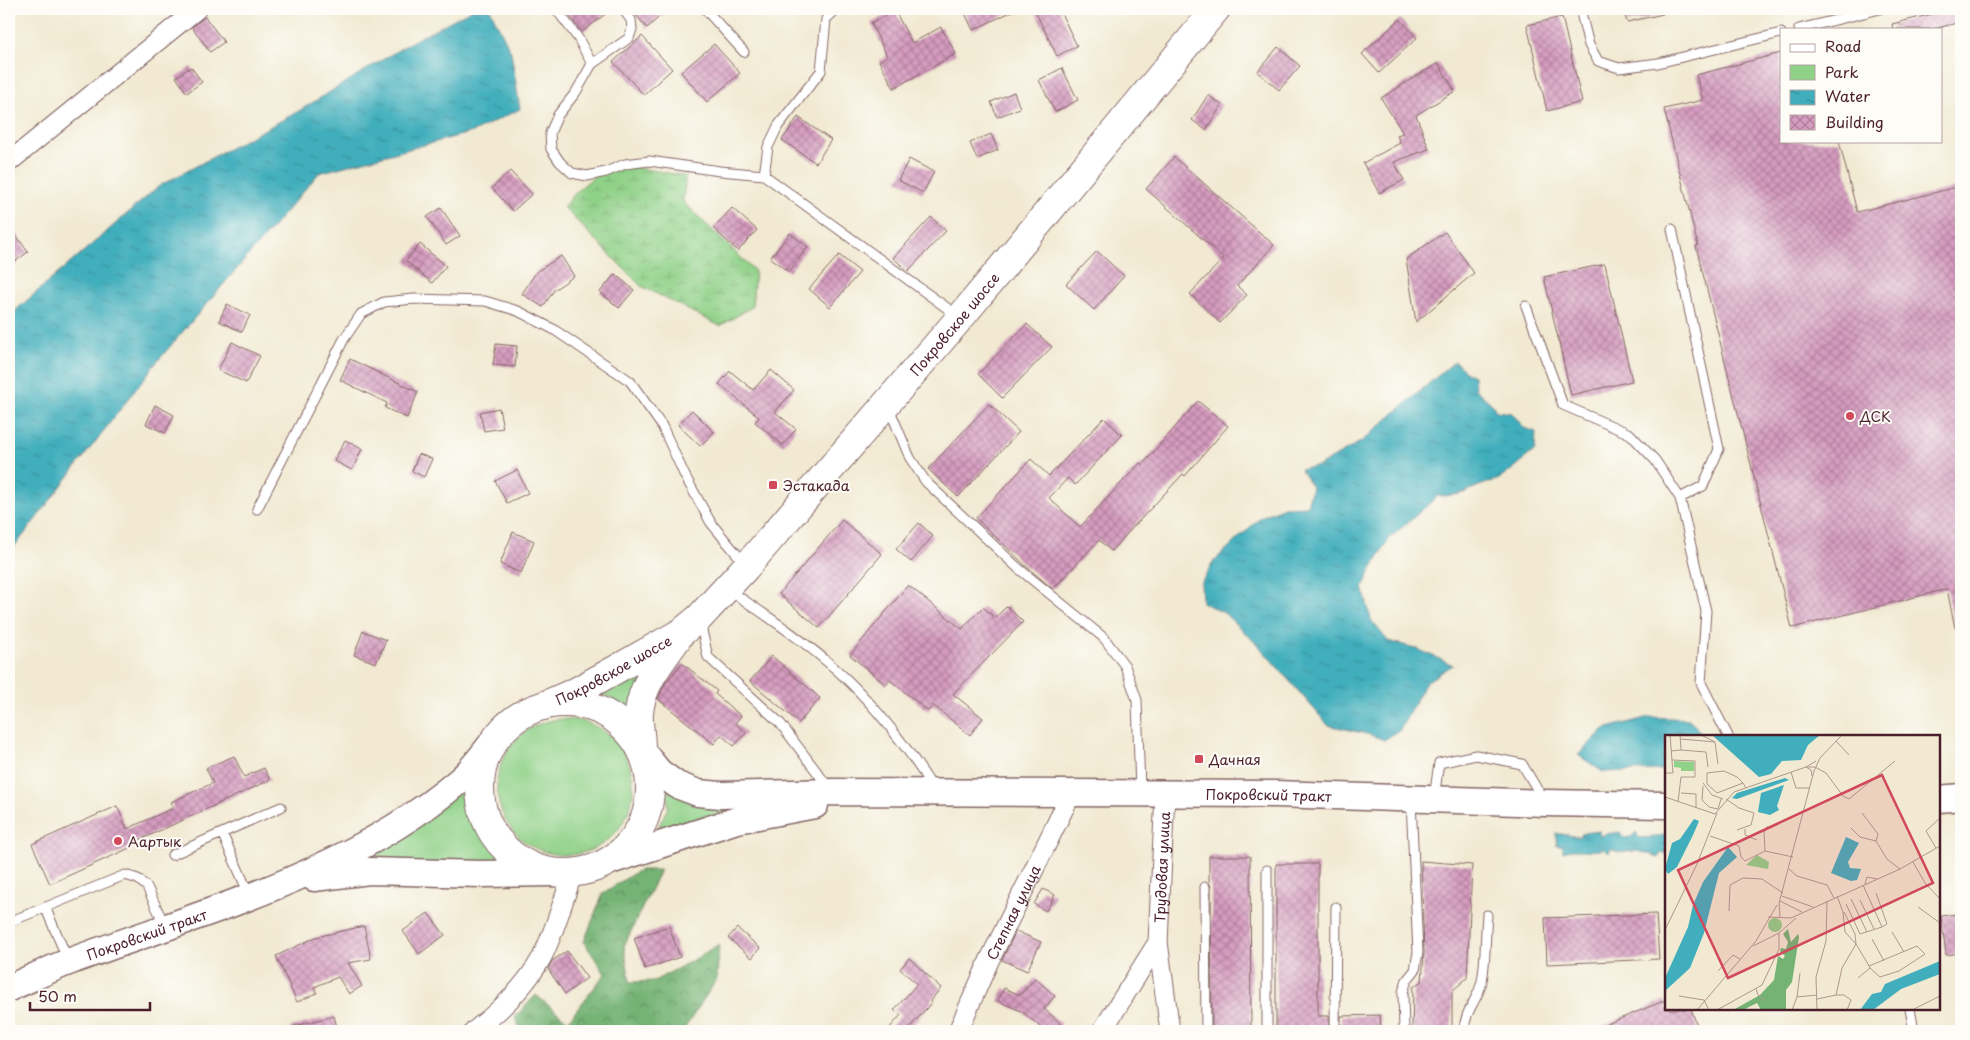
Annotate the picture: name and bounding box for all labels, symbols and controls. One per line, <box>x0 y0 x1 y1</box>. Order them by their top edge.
legend <box>1780 28 1942 142</box>
text: Road <box>1825 34 1861 57</box>
text: Park <box>1825 60 1859 83</box>
text: Water <box>1825 84 1870 107</box>
text: Building <box>1825 110 1884 133</box>
street label: Покровское шоссе <box>904 268 1004 380</box>
place label: ДСК <box>1859 406 1891 427</box>
marker: ДСК <box>1844 410 1856 422</box>
place label: Эстакада <box>783 475 850 496</box>
marker: Эстакада <box>767 479 779 491</box>
street label: Покровское шоссе <box>552 630 675 710</box>
inset map <box>1665 735 1940 1010</box>
place label: Дачная <box>1208 749 1261 770</box>
marker: Дачная <box>1193 753 1205 765</box>
street label: Покровский тракт <box>1205 783 1332 806</box>
street label: Трудовая улица <box>1148 811 1175 923</box>
place label: Аартык <box>128 831 182 852</box>
marker: Аартык <box>112 835 124 847</box>
street label: Степная улица <box>981 861 1045 963</box>
street label: Покровский тракт <box>84 903 210 965</box>
scale bar <box>30 980 150 1012</box>
text: 50 m <box>38 984 77 1007</box>

